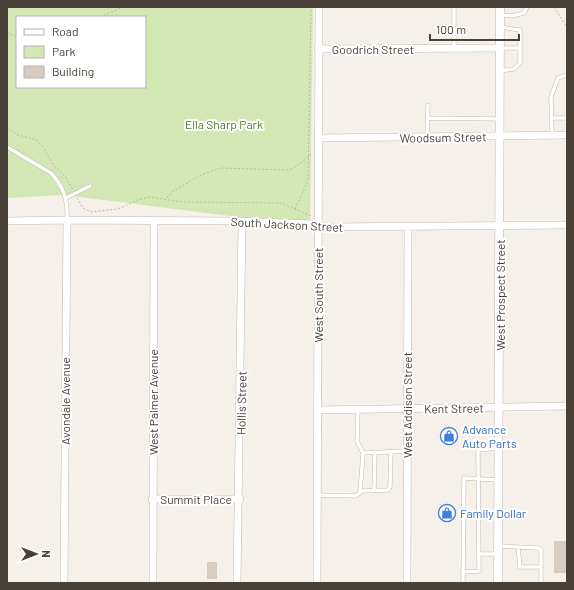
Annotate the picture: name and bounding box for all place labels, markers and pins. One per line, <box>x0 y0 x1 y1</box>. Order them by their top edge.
place label: Advance Auto Parts <box>462 422 517 450</box>
shop icon: Advance Auto Parts <box>439 426 459 446</box>
shop icon: Family Dollar <box>437 503 457 523</box>
place label: Family Dollar <box>460 506 527 520</box>

